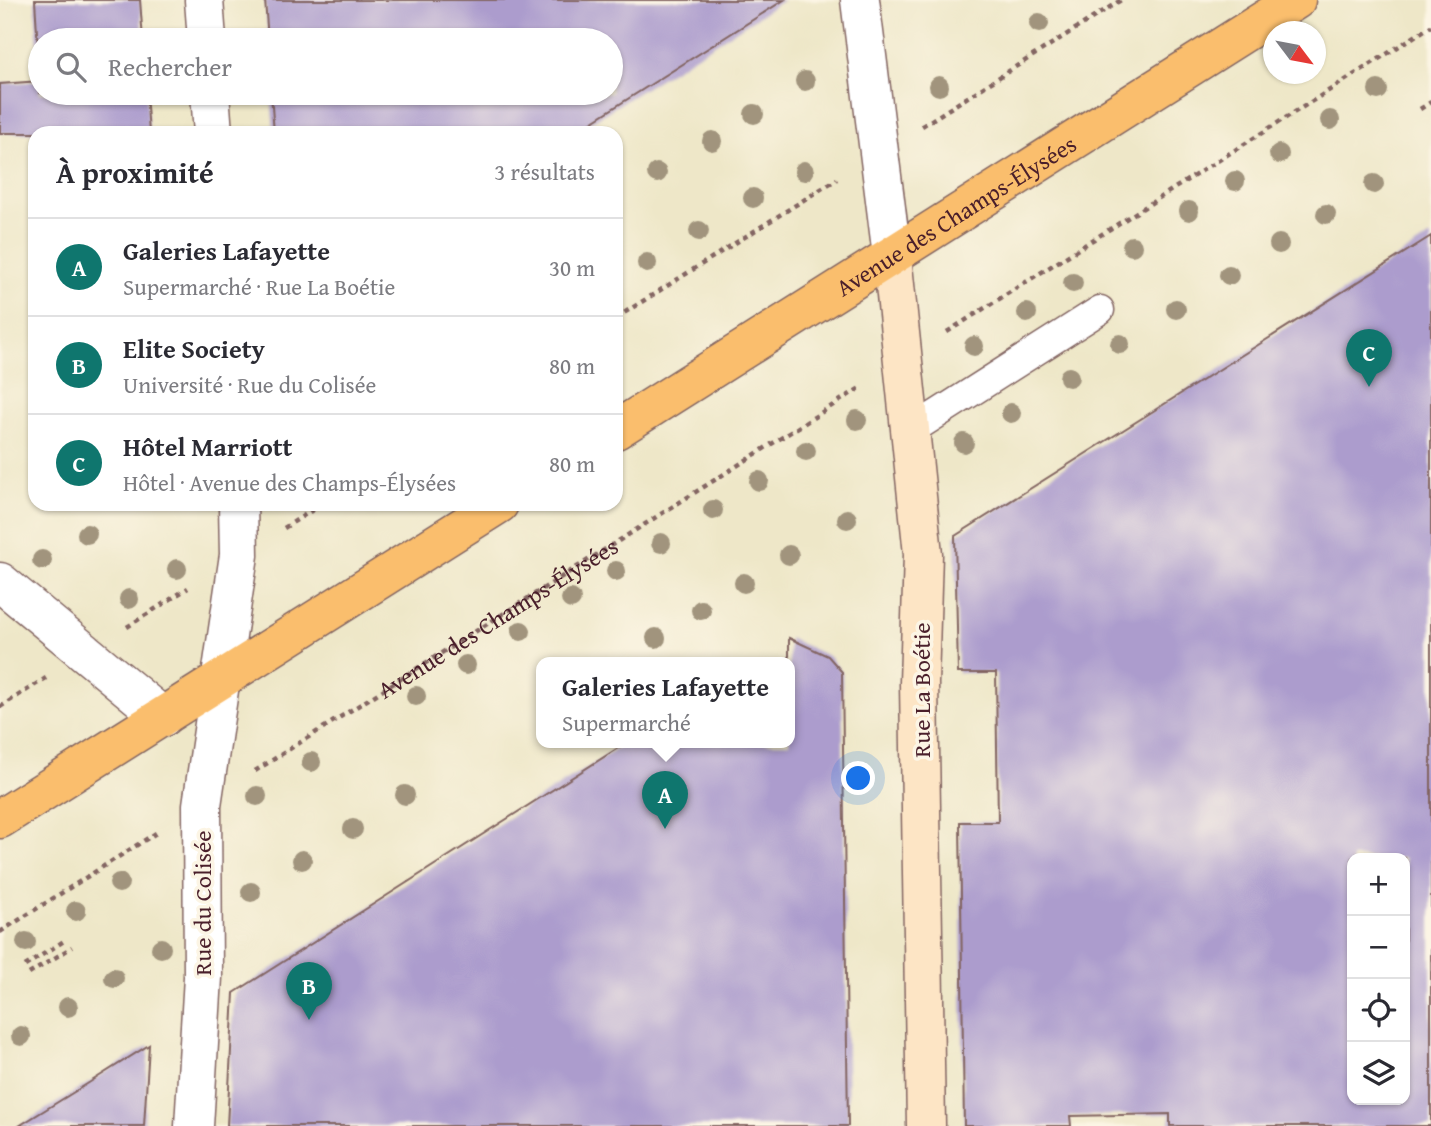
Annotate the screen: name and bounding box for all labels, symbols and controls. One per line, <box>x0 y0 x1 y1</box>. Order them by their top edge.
north arrow <box>1263 21 1326 84</box>
search box <box>28 28 623 105</box>
text: Rechercher <box>108 47 232 86</box>
icon: search <box>52 48 90 86</box>
street label: Avenue des Champs-Élysées <box>829 126 1083 304</box>
text: À proximité <box>56 150 214 194</box>
text: 3 résultats <box>494 155 595 188</box>
text: Galeries Lafayette <box>123 231 330 270</box>
text: A <box>72 251 86 284</box>
text: 30 m <box>549 251 595 284</box>
text: Supermarché · Rue La Boétie <box>123 270 395 303</box>
text: Elite Society <box>123 329 265 368</box>
pin: C <box>1346 329 1392 387</box>
text: B <box>72 349 86 382</box>
text: 80 m <box>549 349 595 382</box>
text: Université · Rue du Colisée <box>123 368 376 401</box>
text: Hôtel Marriott <box>123 427 292 466</box>
text: C <box>72 447 86 480</box>
text: 80 m <box>549 447 595 480</box>
text: Hôtel · Avenue des Champs-Élysées <box>123 466 456 499</box>
street label: Avenue des Champs-Élysées <box>370 528 625 707</box>
street label: Rue La Boétie <box>904 622 939 758</box>
popup <box>536 657 795 748</box>
text: Galeries Lafayette <box>562 667 769 706</box>
text: Supermarché <box>562 706 691 739</box>
your location <box>841 761 875 795</box>
pin: A <box>642 771 688 829</box>
street label: Rue du Colisée <box>185 830 220 976</box>
map controls <box>1347 853 1410 1105</box>
button: + <box>1347 853 1410 916</box>
button: − <box>1347 916 1410 979</box>
pin: B <box>286 962 332 1020</box>
button: locate <box>1347 979 1410 1042</box>
button: layers <box>1347 1042 1410 1105</box>

